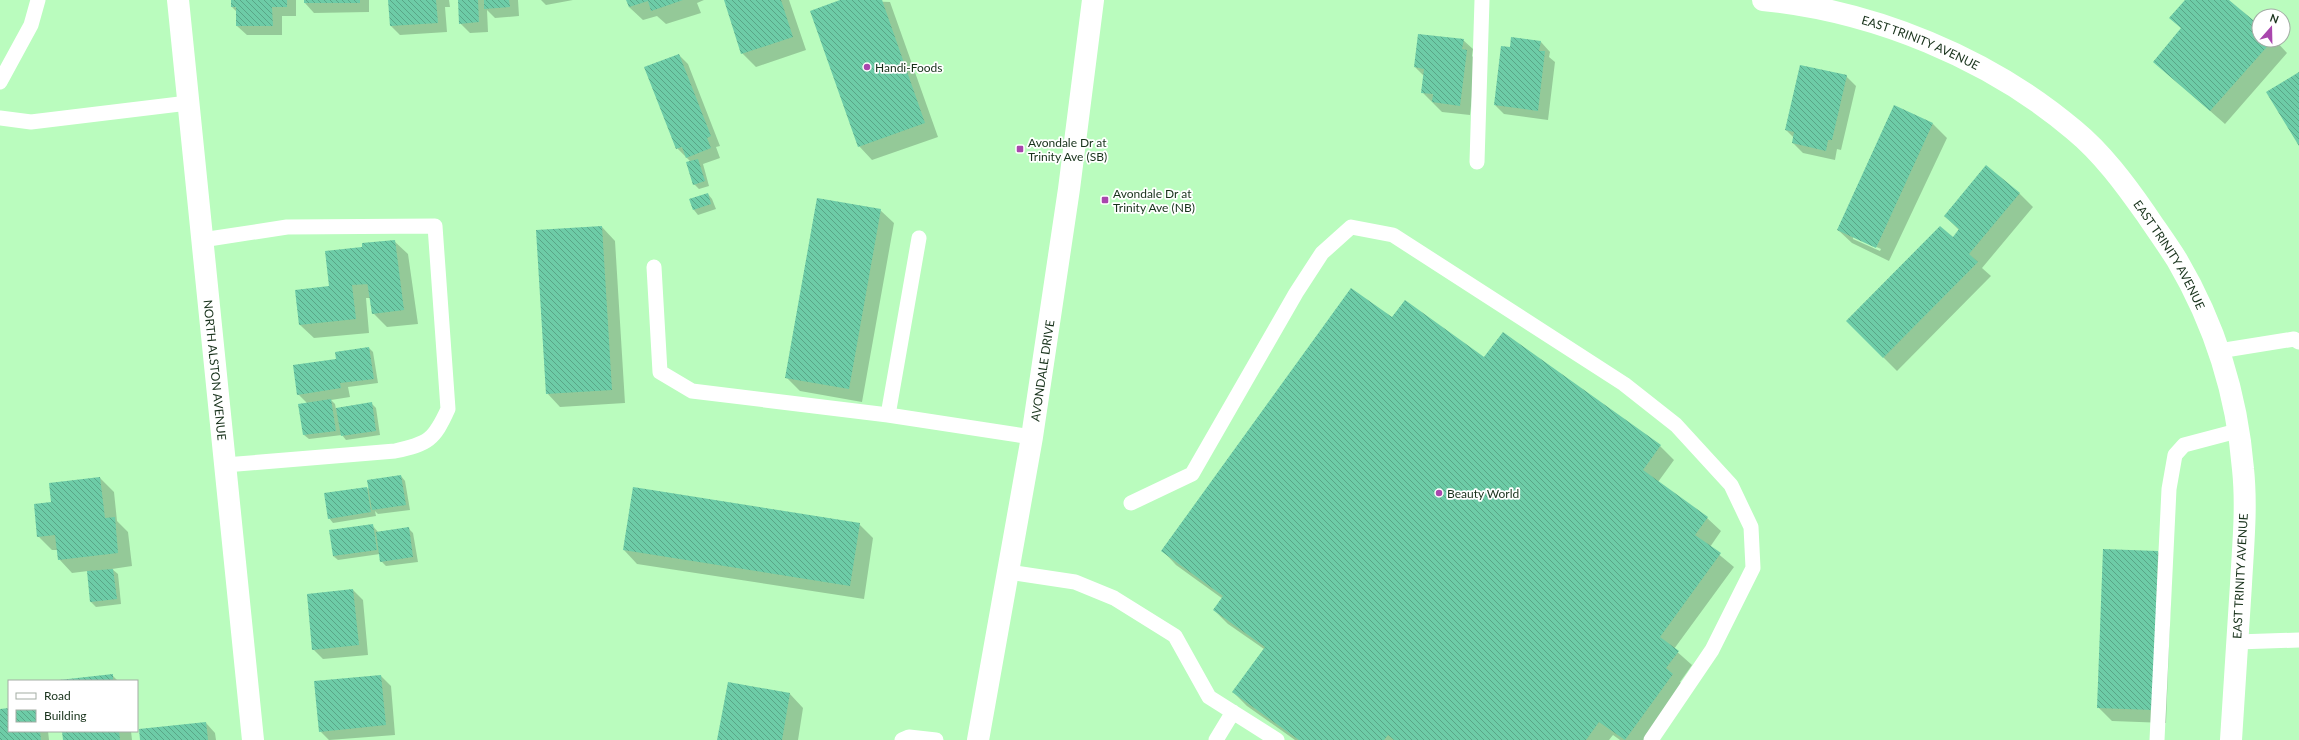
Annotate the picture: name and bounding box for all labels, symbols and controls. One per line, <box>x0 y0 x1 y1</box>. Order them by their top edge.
north arrow <box>2251 8 2291 48</box>
text: N <box>2268 11 2281 26</box>
street label: EAST TRINITY AVENUE <box>1860 12 1982 73</box>
place label: Handi-Foods <box>875 60 943 75</box>
marker: Handi-Foods <box>862 62 872 72</box>
place label: Avondale Dr at Trinity Ave (SB) <box>1028 135 1107 164</box>
marker: Avondale Dr at Trinity Ave (SB) <box>1015 144 1025 154</box>
place label: Avondale Dr at Trinity Ave (NB) <box>1113 186 1195 215</box>
marker: Avondale Dr at Trinity Ave (NB) <box>1100 195 1110 205</box>
street label: EAST TRINITY AVENUE <box>2131 197 2209 312</box>
street label: NORTH ALSTON AVENUE <box>201 299 230 441</box>
street label: AVONDALE DRIVE <box>1027 319 1057 422</box>
place label: Beauty World <box>1447 486 1519 501</box>
marker: Beauty World <box>1434 488 1444 498</box>
street label: EAST TRINITY AVENUE <box>2229 513 2251 639</box>
legend <box>8 680 138 732</box>
text: Road <box>44 688 71 703</box>
text: Building <box>44 708 87 723</box>

